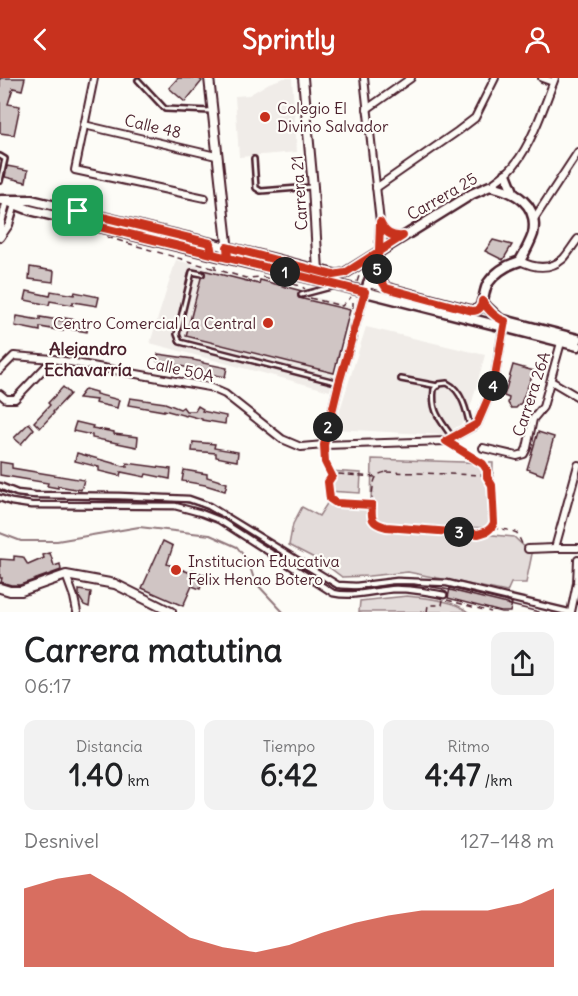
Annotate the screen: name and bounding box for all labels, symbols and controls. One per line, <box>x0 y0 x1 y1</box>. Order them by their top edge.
text: Sprintly <box>242 22 336 56</box>
icon: back <box>24 23 57 56</box>
icon: person <box>521 23 554 56</box>
place label: Colegio El Divino Salvador <box>277 98 389 136</box>
street label: Calle 48 <box>123 110 183 142</box>
marker: Colegio El Divino Salvador <box>258 110 272 124</box>
street label: Carrera 21 <box>286 155 312 231</box>
street label: Carrera 25 <box>403 168 481 224</box>
pin <box>52 185 103 236</box>
icon: arrive <box>61 194 94 227</box>
pin: 5 <box>362 254 392 284</box>
pin: 1 <box>270 257 300 287</box>
text: 5 <box>372 259 382 279</box>
text: 1 <box>282 262 288 282</box>
place label: Centro Comercial La Central <box>53 313 256 333</box>
marker: Centro Comercial La Central <box>261 316 275 330</box>
district label: Alejandro Echavarría <box>44 337 132 381</box>
street label: Carrera 26A <box>508 349 554 439</box>
street label: Calle 50A <box>144 352 216 386</box>
pin: 4 <box>478 371 508 401</box>
text: 4 <box>488 376 498 396</box>
pin: 2 <box>313 412 343 442</box>
text: 2 <box>324 417 332 437</box>
pin: 3 <box>444 517 474 547</box>
text: 3 <box>454 522 464 542</box>
place label: Institucion Educativa Felix Henao Botero <box>188 551 340 589</box>
marker: Institucion Educativa Felix Henao Botero <box>169 563 183 577</box>
text: Carrera matutina <box>24 629 282 671</box>
button: share <box>491 632 554 695</box>
text: 06:17 <box>24 673 71 698</box>
text: Distancia <box>76 736 143 756</box>
text: Tiempo <box>263 736 315 756</box>
text: Ritmo <box>448 736 490 756</box>
text: 1.40 <box>69 756 124 794</box>
text: 6:42 <box>260 756 318 794</box>
text: 4:47 <box>425 756 481 794</box>
text: km <box>124 770 150 790</box>
text: /km <box>481 770 513 790</box>
text: Desnivel <box>24 828 99 853</box>
text: 127–148 m <box>461 828 554 853</box>

